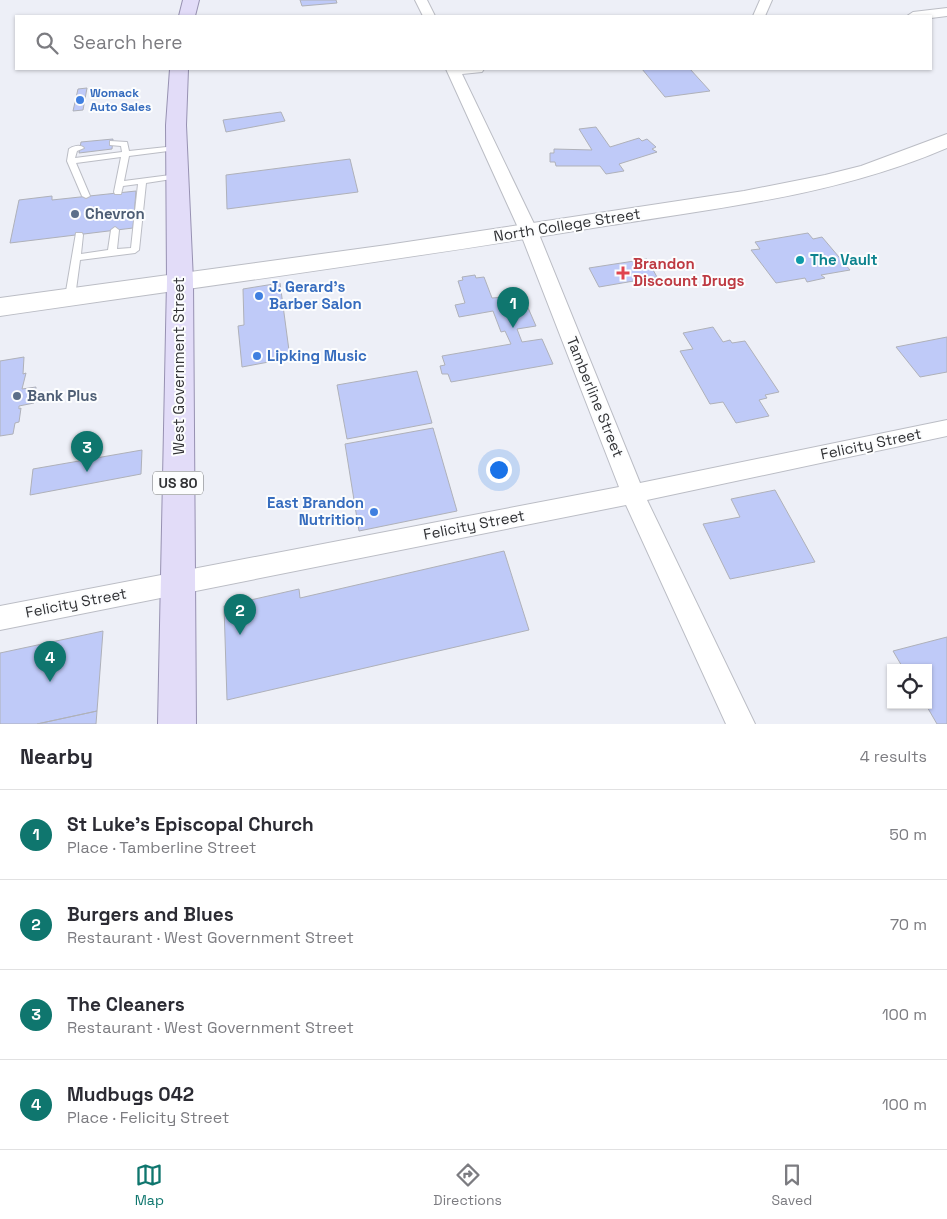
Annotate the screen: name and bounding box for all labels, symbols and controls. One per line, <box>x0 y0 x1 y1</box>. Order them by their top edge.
search box <box>15 15 932 70</box>
icon: search <box>33 29 61 57</box>
text: Search here <box>73 30 183 55</box>
place label: Womack Auto Sales <box>90 85 151 115</box>
marker: Womack Auto Sales <box>74 94 86 106</box>
place label: Chevron <box>85 204 145 223</box>
street label: North College Street <box>492 204 642 245</box>
marker: Chevron <box>69 208 81 220</box>
place label: The Vault <box>810 250 878 269</box>
place label: Brandon Discount Drugs <box>633 254 744 290</box>
marker: The Vault <box>794 254 806 266</box>
marker: Brandon Discount Drugs <box>617 267 629 279</box>
street label: West Government Street <box>169 277 188 455</box>
place label: J. Gerard's Barber Salon <box>269 277 362 313</box>
pin: 1 <box>497 287 529 328</box>
marker: J. Gerard's Barber Salon <box>253 290 265 302</box>
street label: Tamberline Street <box>563 334 628 460</box>
place label: Lipking Music <box>267 346 367 365</box>
marker: Lipking Music <box>251 350 263 362</box>
place label: Bank Plus <box>27 386 97 405</box>
marker: Bank Plus <box>11 390 23 402</box>
street label: Felicity Street <box>819 424 923 463</box>
pin: 3 <box>71 431 103 472</box>
your location <box>486 457 512 483</box>
road number: US 80 <box>153 472 203 494</box>
place label: East Brandon Nutrition <box>267 493 364 529</box>
street label: Felicity Street <box>422 505 526 544</box>
marker: East Brandon Nutrition <box>368 506 380 518</box>
street label: Felicity Street <box>24 583 128 622</box>
pin: 2 <box>224 594 256 635</box>
pin: 4 <box>34 641 66 682</box>
map controls <box>887 664 932 709</box>
button: locate <box>887 664 932 709</box>
text: Nearby <box>20 743 93 770</box>
text: 4 results <box>860 746 927 767</box>
text: St Luke's Episcopal Church <box>67 812 314 837</box>
text: 1 <box>32 824 40 845</box>
text: 50 m <box>889 824 927 845</box>
text: Place · Tamberline Street <box>67 837 256 858</box>
text: Burgers and Blues <box>67 902 234 927</box>
text: 2 <box>31 914 41 935</box>
text: 70 m <box>890 914 927 935</box>
text: Restaurant · West Government Street <box>67 927 354 948</box>
text: The Cleaners <box>67 992 185 1017</box>
text: 3 <box>31 1004 41 1025</box>
text: 100 m <box>882 1004 927 1025</box>
text: Restaurant · West Government Street <box>67 1017 354 1038</box>
text: Mudbugs 042 <box>67 1082 194 1107</box>
text: 4 <box>31 1094 41 1115</box>
text: 100 m <box>882 1094 927 1115</box>
text: Place · Felicity Street <box>67 1107 229 1128</box>
tab: Map <box>135 1161 164 1209</box>
tab: Directions <box>433 1161 502 1209</box>
tab: Saved <box>771 1161 812 1209</box>

